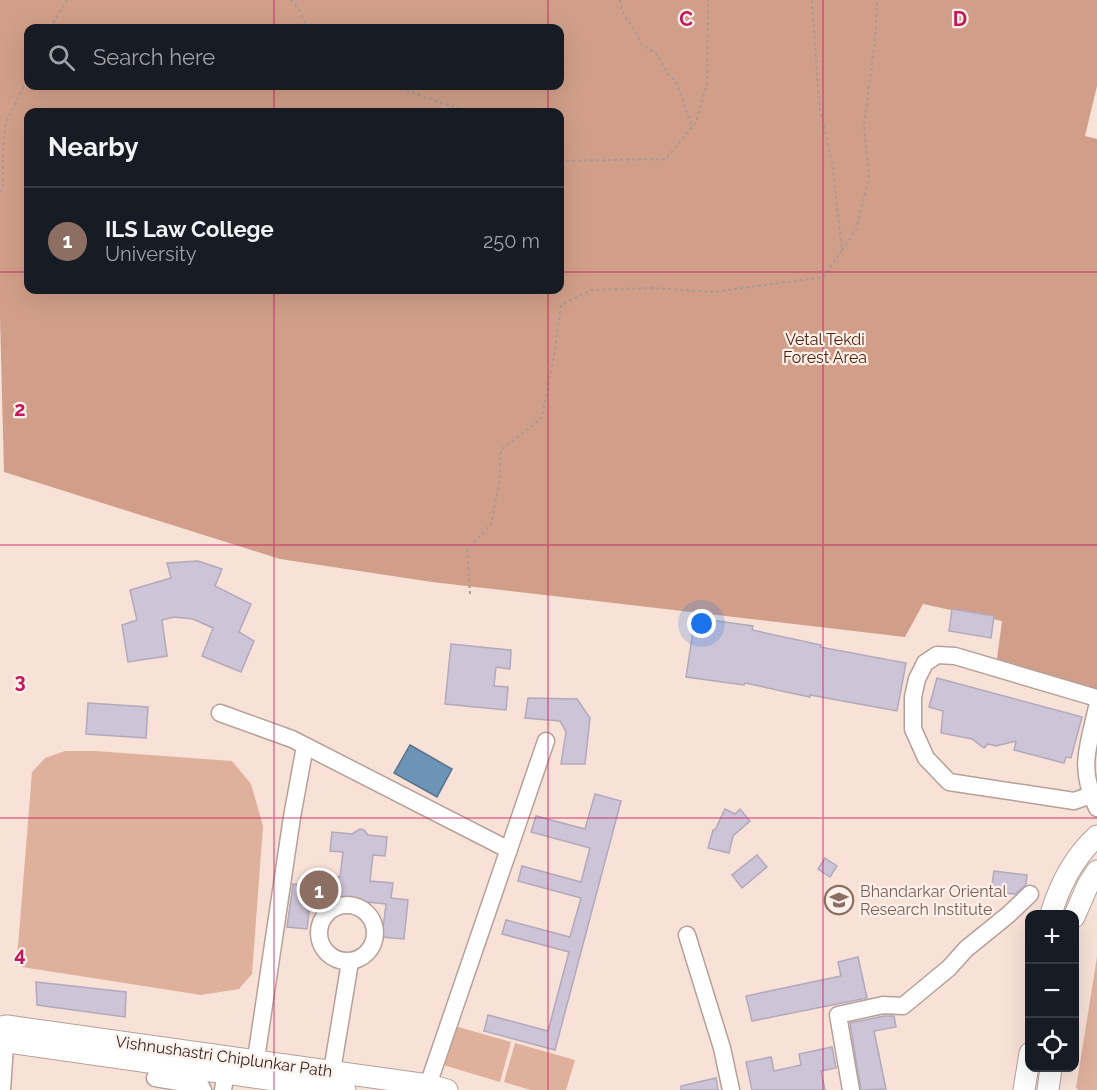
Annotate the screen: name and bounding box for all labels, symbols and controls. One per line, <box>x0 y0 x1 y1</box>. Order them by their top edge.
text: C <box>679 7 693 31</box>
text: D <box>953 7 967 31</box>
search box <box>24 24 564 90</box>
icon: search <box>45 41 78 74</box>
text: Search here <box>93 44 215 70</box>
text: Nearby <box>48 132 138 162</box>
text: ILS Law College <box>105 216 274 242</box>
text: 1 <box>63 229 72 253</box>
text: 250 m <box>483 229 540 253</box>
text: University <box>105 242 197 266</box>
park label: Vetal Tekdi Forest Area <box>783 330 867 367</box>
text: 2 <box>14 397 26 421</box>
your location <box>687 609 716 638</box>
text: 3 <box>14 669 26 693</box>
pin: 1 <box>300 868 338 912</box>
place label: Bhandarkar Oriental Research Institute <box>860 882 1008 919</box>
school or university icon: Bhandarkar Oriental Research Institute <box>823 884 855 916</box>
map controls <box>1025 910 1079 1072</box>
button: + <box>1025 910 1079 964</box>
text: 4 <box>14 942 26 966</box>
button: − <box>1025 964 1079 1018</box>
button: locate <box>1025 1018 1079 1072</box>
street label: Vishnushastri Chiplunkar Path <box>114 1032 334 1081</box>

